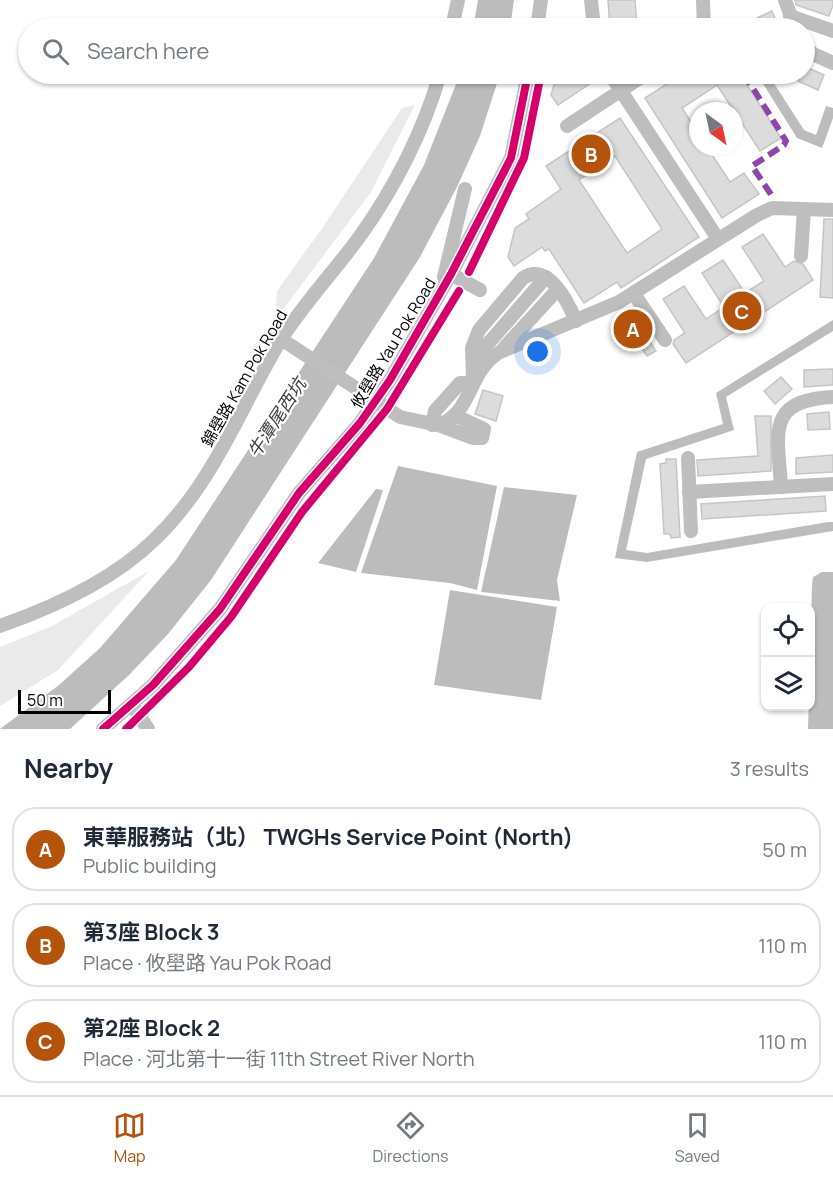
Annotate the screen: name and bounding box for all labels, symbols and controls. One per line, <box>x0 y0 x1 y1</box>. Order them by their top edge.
search box <box>18 18 815 84</box>
icon: search <box>39 35 72 68</box>
text: Search here <box>87 36 209 66</box>
north arrow <box>689 102 743 156</box>
pin: B <box>572 132 610 176</box>
street label: 攸壆路 Yau Pok Road <box>345 274 441 412</box>
pin: C <box>722 288 762 334</box>
street label: 錦壆路 Kam Pok Road <box>196 306 292 450</box>
pin: A <box>614 306 652 352</box>
your location <box>523 337 552 366</box>
water label: 牛潭尾西坑 <box>242 371 312 462</box>
map controls <box>761 603 815 711</box>
button: locate <box>761 603 815 657</box>
button: layers <box>761 657 815 711</box>
scale bar <box>18 687 111 714</box>
text: 50 m <box>27 689 63 711</box>
text: Nearby <box>24 750 113 786</box>
text: 3 results <box>730 755 809 782</box>
text: 東華服務站（北） TWGHs Service Point (North) <box>83 822 573 852</box>
text: A <box>39 836 52 863</box>
text: 50 m <box>762 836 807 863</box>
text: Public building <box>83 852 217 879</box>
text: 第3座 Block 3 <box>83 917 220 947</box>
text: B <box>39 932 52 959</box>
text: 110 m <box>758 932 807 959</box>
text: Place · 攸壆路 Yau Pok Road <box>83 949 332 976</box>
text: 第2座 Block 2 <box>83 1013 220 1043</box>
text: C <box>38 1028 53 1055</box>
text: 110 m <box>758 1028 807 1055</box>
text: Place · 河北第十一街 11th Street River North <box>83 1045 475 1072</box>
tab: Map <box>113 1109 146 1167</box>
tab: Directions <box>373 1109 448 1167</box>
tab: Saved <box>675 1109 720 1167</box>

